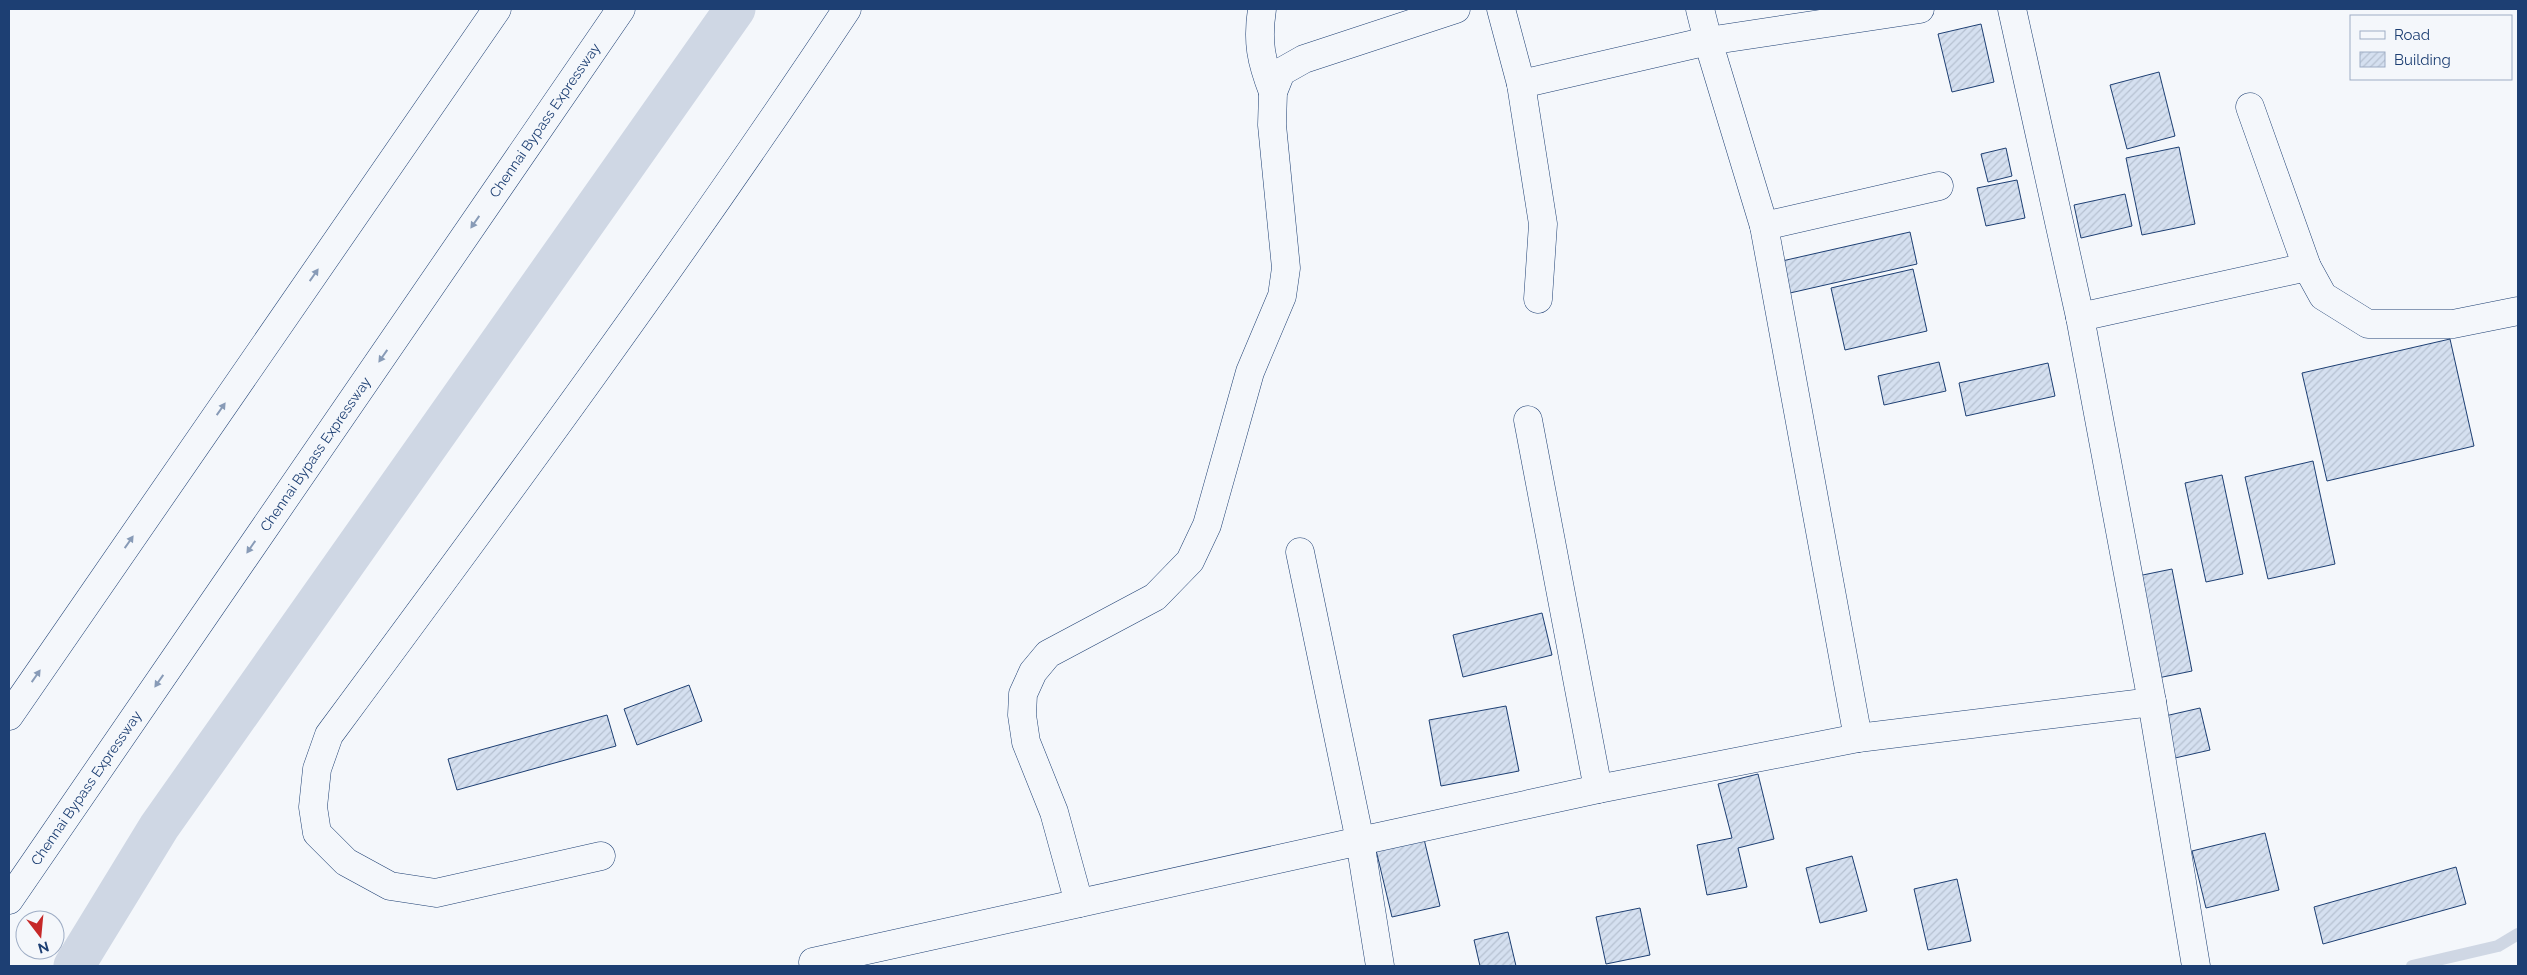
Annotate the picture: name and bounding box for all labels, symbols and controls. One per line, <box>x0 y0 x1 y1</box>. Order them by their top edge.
legend <box>2350 15 2512 80</box>
text: Road <box>2394 26 2430 44</box>
street label: Chennai Bypass Expressway <box>486 40 603 200</box>
text: Building <box>2394 51 2451 69</box>
one-way arrow <box>470 215 480 229</box>
one-way arrow <box>309 268 319 282</box>
one-way arrow <box>378 349 388 363</box>
street label: Chennai Bypass Expressway <box>257 374 374 534</box>
one-way arrow <box>216 402 226 416</box>
one-way arrow <box>124 536 134 549</box>
one-way arrow <box>246 541 256 554</box>
one-way arrow <box>31 669 41 683</box>
one-way arrow <box>154 675 164 688</box>
street label: Chennai Bypass Expressway <box>27 707 145 868</box>
north arrow <box>15 910 65 960</box>
text: N <box>36 938 51 957</box>

